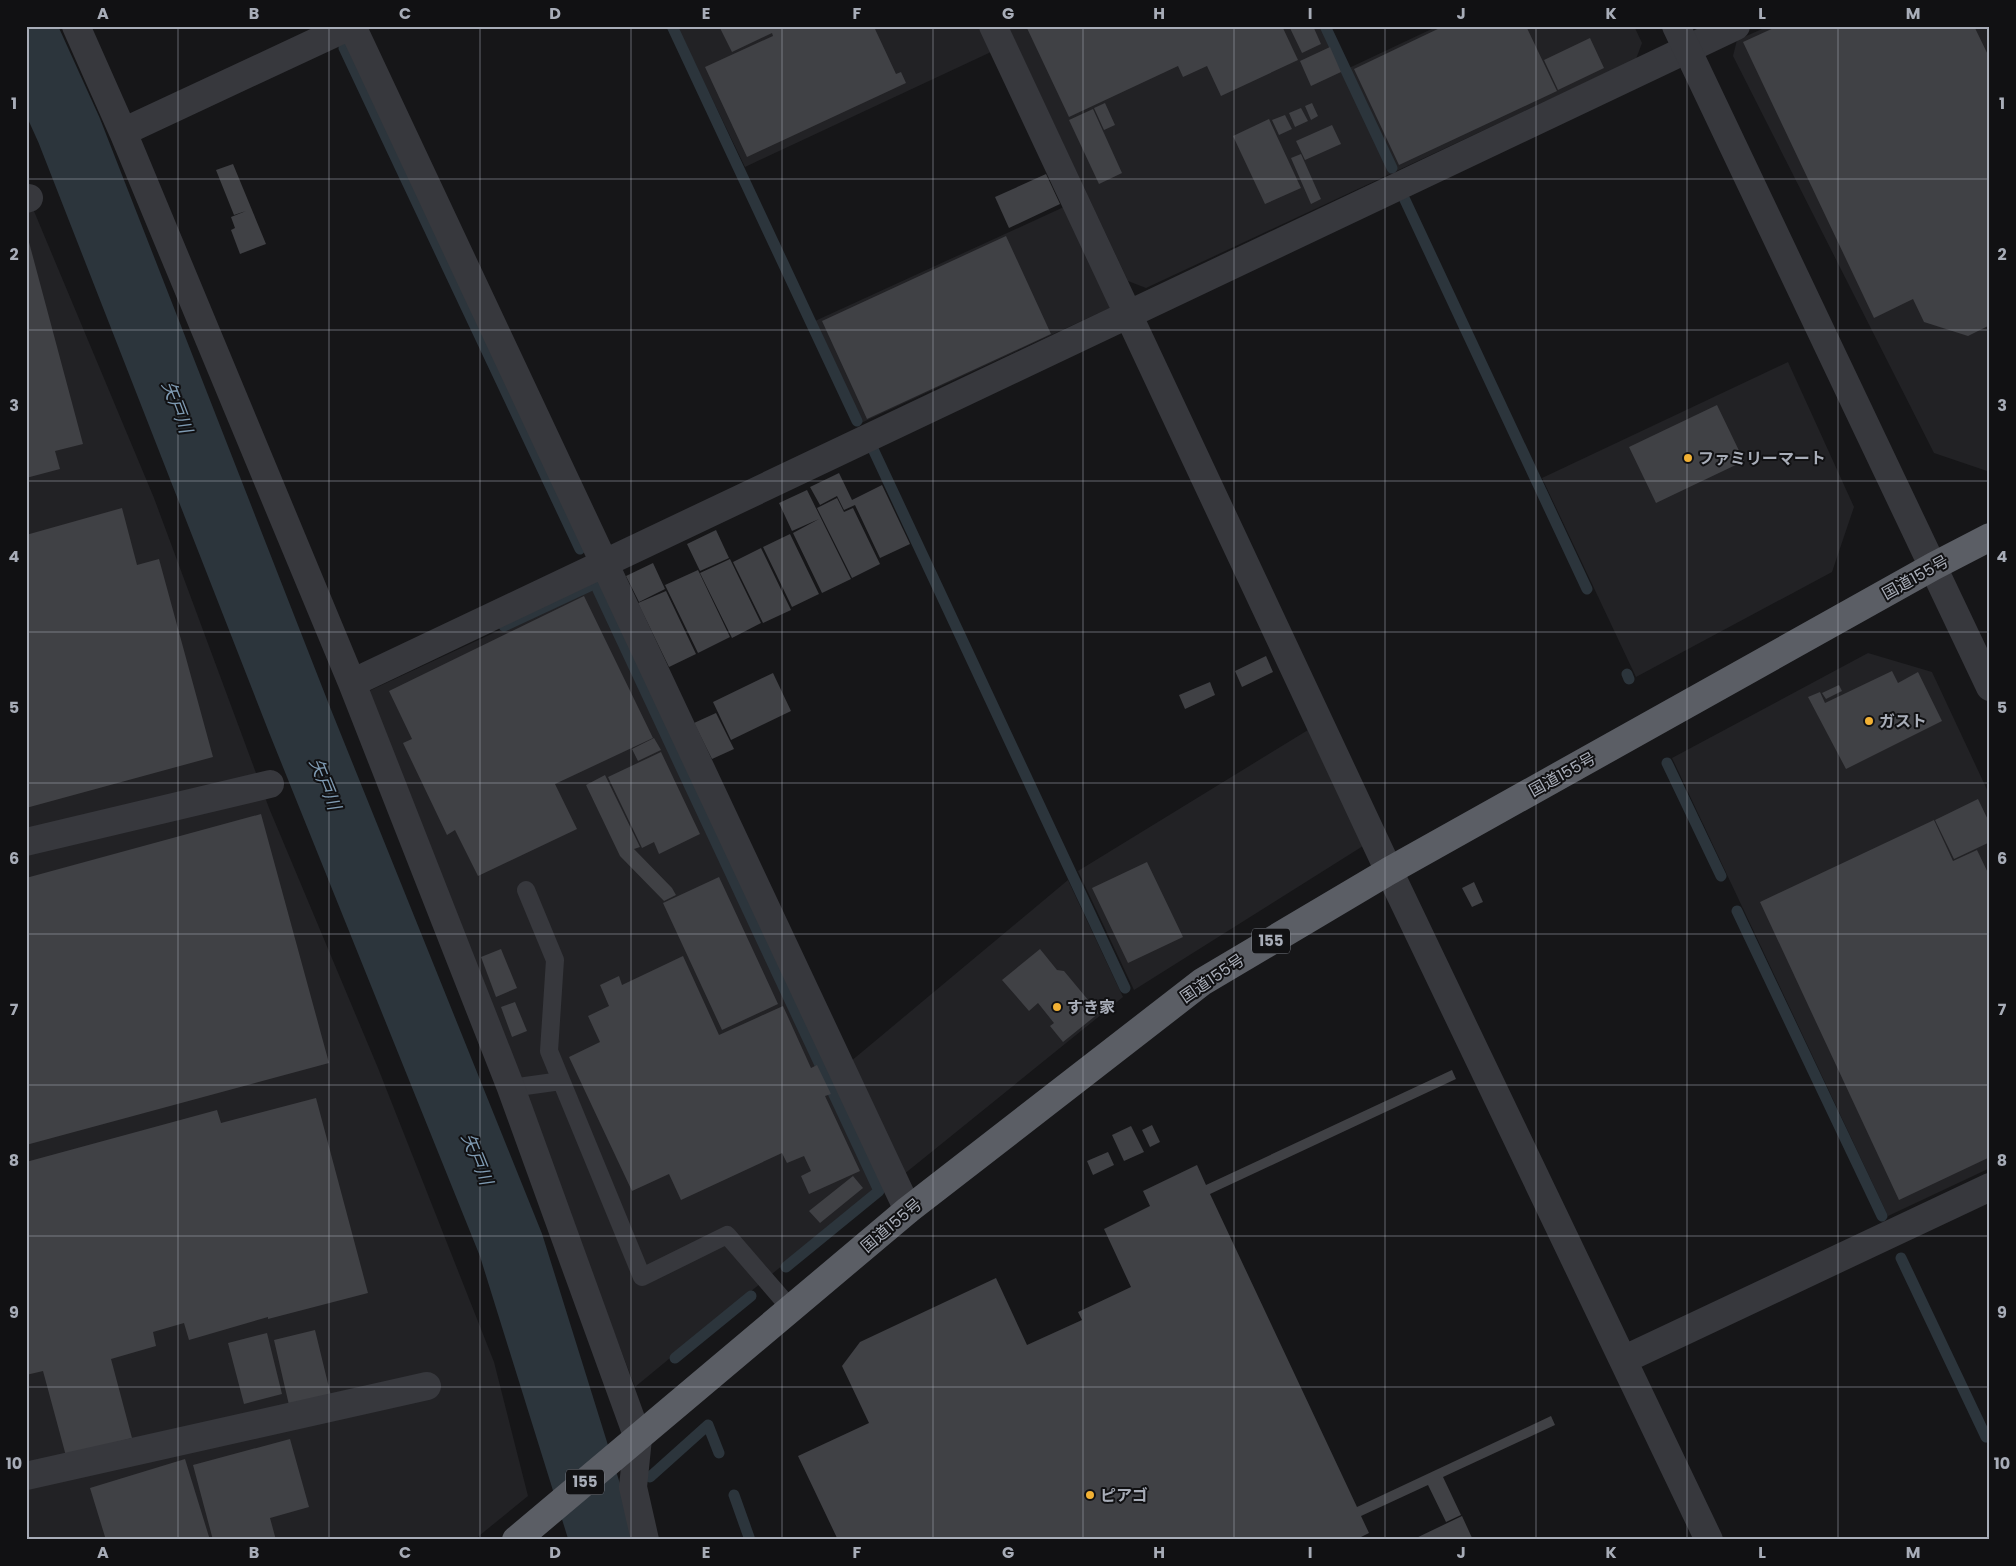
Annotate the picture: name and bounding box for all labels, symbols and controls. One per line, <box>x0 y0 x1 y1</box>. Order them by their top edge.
text: A <box>97 2 109 25</box>
text: B <box>249 2 259 25</box>
text: C <box>399 2 411 25</box>
text: D <box>549 2 561 25</box>
text: E <box>702 2 710 25</box>
text: F <box>853 2 862 25</box>
text: G <box>1002 2 1014 25</box>
text: H <box>1153 2 1165 25</box>
text: I <box>1308 2 1312 25</box>
text: J <box>1456 2 1466 25</box>
text: K <box>1605 2 1617 25</box>
text: L <box>1758 2 1766 25</box>
text: M <box>1906 2 1920 25</box>
text: 1 <box>11 92 17 115</box>
text: 1 <box>1999 92 2005 115</box>
text: 2 <box>9 243 19 266</box>
text: 2 <box>1997 243 2007 266</box>
water label: 矢戸川 <box>156 377 200 438</box>
text: 3 <box>9 394 19 417</box>
text: 3 <box>1997 394 2007 417</box>
place label: ファミリーマート <box>1698 447 1826 470</box>
marker: ファミリーマート <box>1682 452 1694 464</box>
text: 4 <box>9 545 20 568</box>
text: 4 <box>1997 545 2008 568</box>
street label: 国道155号 <box>1878 550 1953 605</box>
text: 5 <box>9 696 19 719</box>
text: 5 <box>1997 696 2007 719</box>
place label: ガスト <box>1879 710 1927 733</box>
marker: ガスト <box>1863 715 1875 727</box>
street label: 国道155号 <box>1525 747 1600 802</box>
water label: 矢戸川 <box>304 754 348 815</box>
text: 6 <box>9 847 19 870</box>
text: 6 <box>1997 847 2007 870</box>
road number: 155 <box>1252 928 1290 954</box>
street label: 国道155号 <box>1175 948 1249 1008</box>
place label: すき家 <box>1067 996 1115 1019</box>
text: 7 <box>10 998 19 1021</box>
text: 7 <box>1998 998 2007 1021</box>
marker: すき家 <box>1051 1001 1063 1013</box>
water label: 矢戸川 <box>456 1129 500 1190</box>
text: 8 <box>9 1149 19 1172</box>
text: 8 <box>1997 1149 2007 1172</box>
street label: 国道155号 <box>856 1193 927 1258</box>
text: 9 <box>9 1301 19 1324</box>
text: 9 <box>1997 1301 2007 1324</box>
text: 10 <box>6 1452 22 1475</box>
text: 10 <box>1994 1452 2010 1475</box>
road number: 155 <box>566 1470 604 1494</box>
place label: ピアゴ <box>1100 1484 1148 1507</box>
marker: ピアゴ <box>1084 1489 1096 1501</box>
text: A <box>97 1541 109 1564</box>
text: B <box>249 1541 259 1564</box>
text: C <box>399 1541 411 1564</box>
text: D <box>549 1541 561 1564</box>
text: E <box>702 1541 710 1564</box>
text: F <box>853 1541 862 1564</box>
text: G <box>1002 1541 1014 1564</box>
text: H <box>1153 1541 1165 1564</box>
text: I <box>1308 1541 1312 1564</box>
text: J <box>1456 1541 1466 1564</box>
text: K <box>1605 1541 1617 1564</box>
text: L <box>1758 1541 1766 1564</box>
text: M <box>1906 1541 1920 1564</box>

